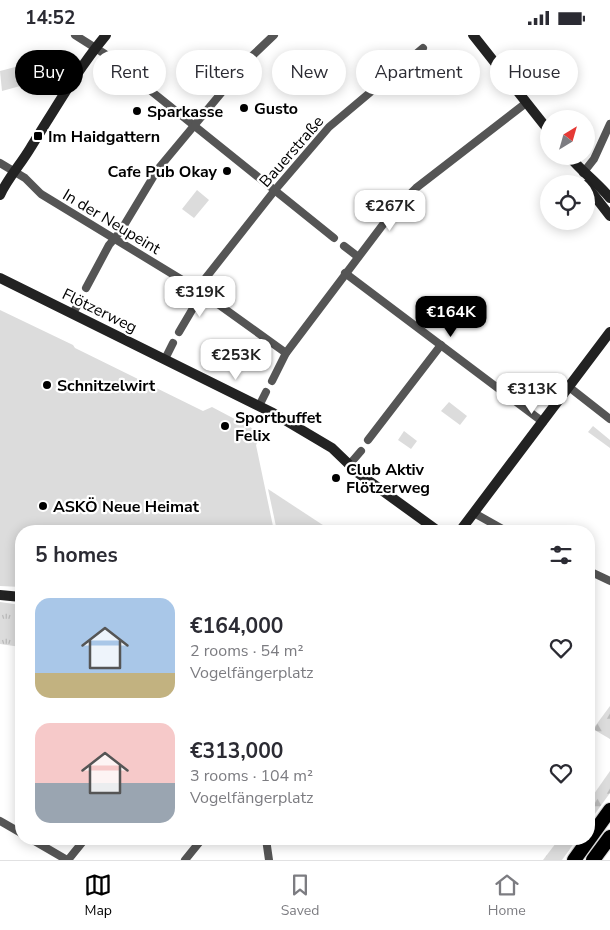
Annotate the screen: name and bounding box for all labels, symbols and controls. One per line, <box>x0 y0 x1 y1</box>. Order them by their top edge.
text: 14:52 <box>25 5 75 31</box>
chip: Buy <box>15 50 83 95</box>
chip: Rent <box>93 50 166 95</box>
chip: Filters <box>176 50 262 95</box>
chip: New <box>272 50 346 95</box>
chip: Apartment <box>356 50 480 95</box>
chip: House <box>490 50 578 95</box>
place label: Gusto <box>254 98 298 120</box>
place label: Sparkasse <box>147 101 224 123</box>
marker: Gusto <box>238 102 250 114</box>
marker: Sparkasse <box>131 105 143 117</box>
north arrow <box>540 110 595 165</box>
map controls <box>540 110 595 230</box>
street label: Bauerstraße <box>255 111 329 192</box>
place label: Im Haidgattern <box>48 126 160 148</box>
marker: Im Haidgattern <box>32 130 44 142</box>
place label: Cafe Pub Okay <box>107 161 218 183</box>
marker: Cafe Pub Okay <box>221 165 233 177</box>
button: locate <box>540 175 595 230</box>
street label: In der Neupeint <box>58 184 165 260</box>
pin: €267K <box>355 189 425 232</box>
text: €267K <box>365 195 415 217</box>
pin: €319K <box>165 275 235 318</box>
text: €319K <box>175 281 225 303</box>
street label: Flötzerweg <box>58 283 141 339</box>
pin: €164K <box>416 295 486 338</box>
text: €164K <box>426 301 476 323</box>
pin: €253K <box>201 339 271 381</box>
text: €253K <box>211 344 261 366</box>
pin: €313K <box>497 373 567 415</box>
place label: Schnitzelwirt <box>57 375 156 397</box>
text: €313K <box>507 378 557 400</box>
marker: Schnitzelwirt <box>41 379 53 391</box>
place label: Sportbuffet Felix <box>235 407 322 447</box>
marker: Sportbuffet Felix <box>219 420 231 432</box>
place label: Club Aktiv Flötzerweg <box>346 459 430 499</box>
marker: Club Aktiv Flötzerweg <box>330 472 342 484</box>
place label: ASKÖ Neue Heimat <box>53 496 200 518</box>
marker: ASKÖ Neue Heimat <box>37 500 49 512</box>
text: 5 homes <box>35 541 118 569</box>
icon: filters <box>547 541 575 569</box>
text: €164,000 <box>190 612 283 640</box>
icon: home <box>75 618 135 678</box>
icon: heart <box>547 634 575 662</box>
text: 2 rooms · 54 m² <box>190 640 303 662</box>
text: Vogelfängerplatz <box>190 662 313 684</box>
text: €313,000 <box>190 737 283 765</box>
icon: home <box>75 743 135 803</box>
icon: heart <box>547 759 575 787</box>
text: 3 rooms · 104 m² <box>190 765 313 787</box>
text: Vogelfängerplatz <box>190 787 313 809</box>
tab: Map <box>84 871 112 920</box>
tab: Saved <box>281 871 319 920</box>
tab: Home <box>488 871 526 920</box>

